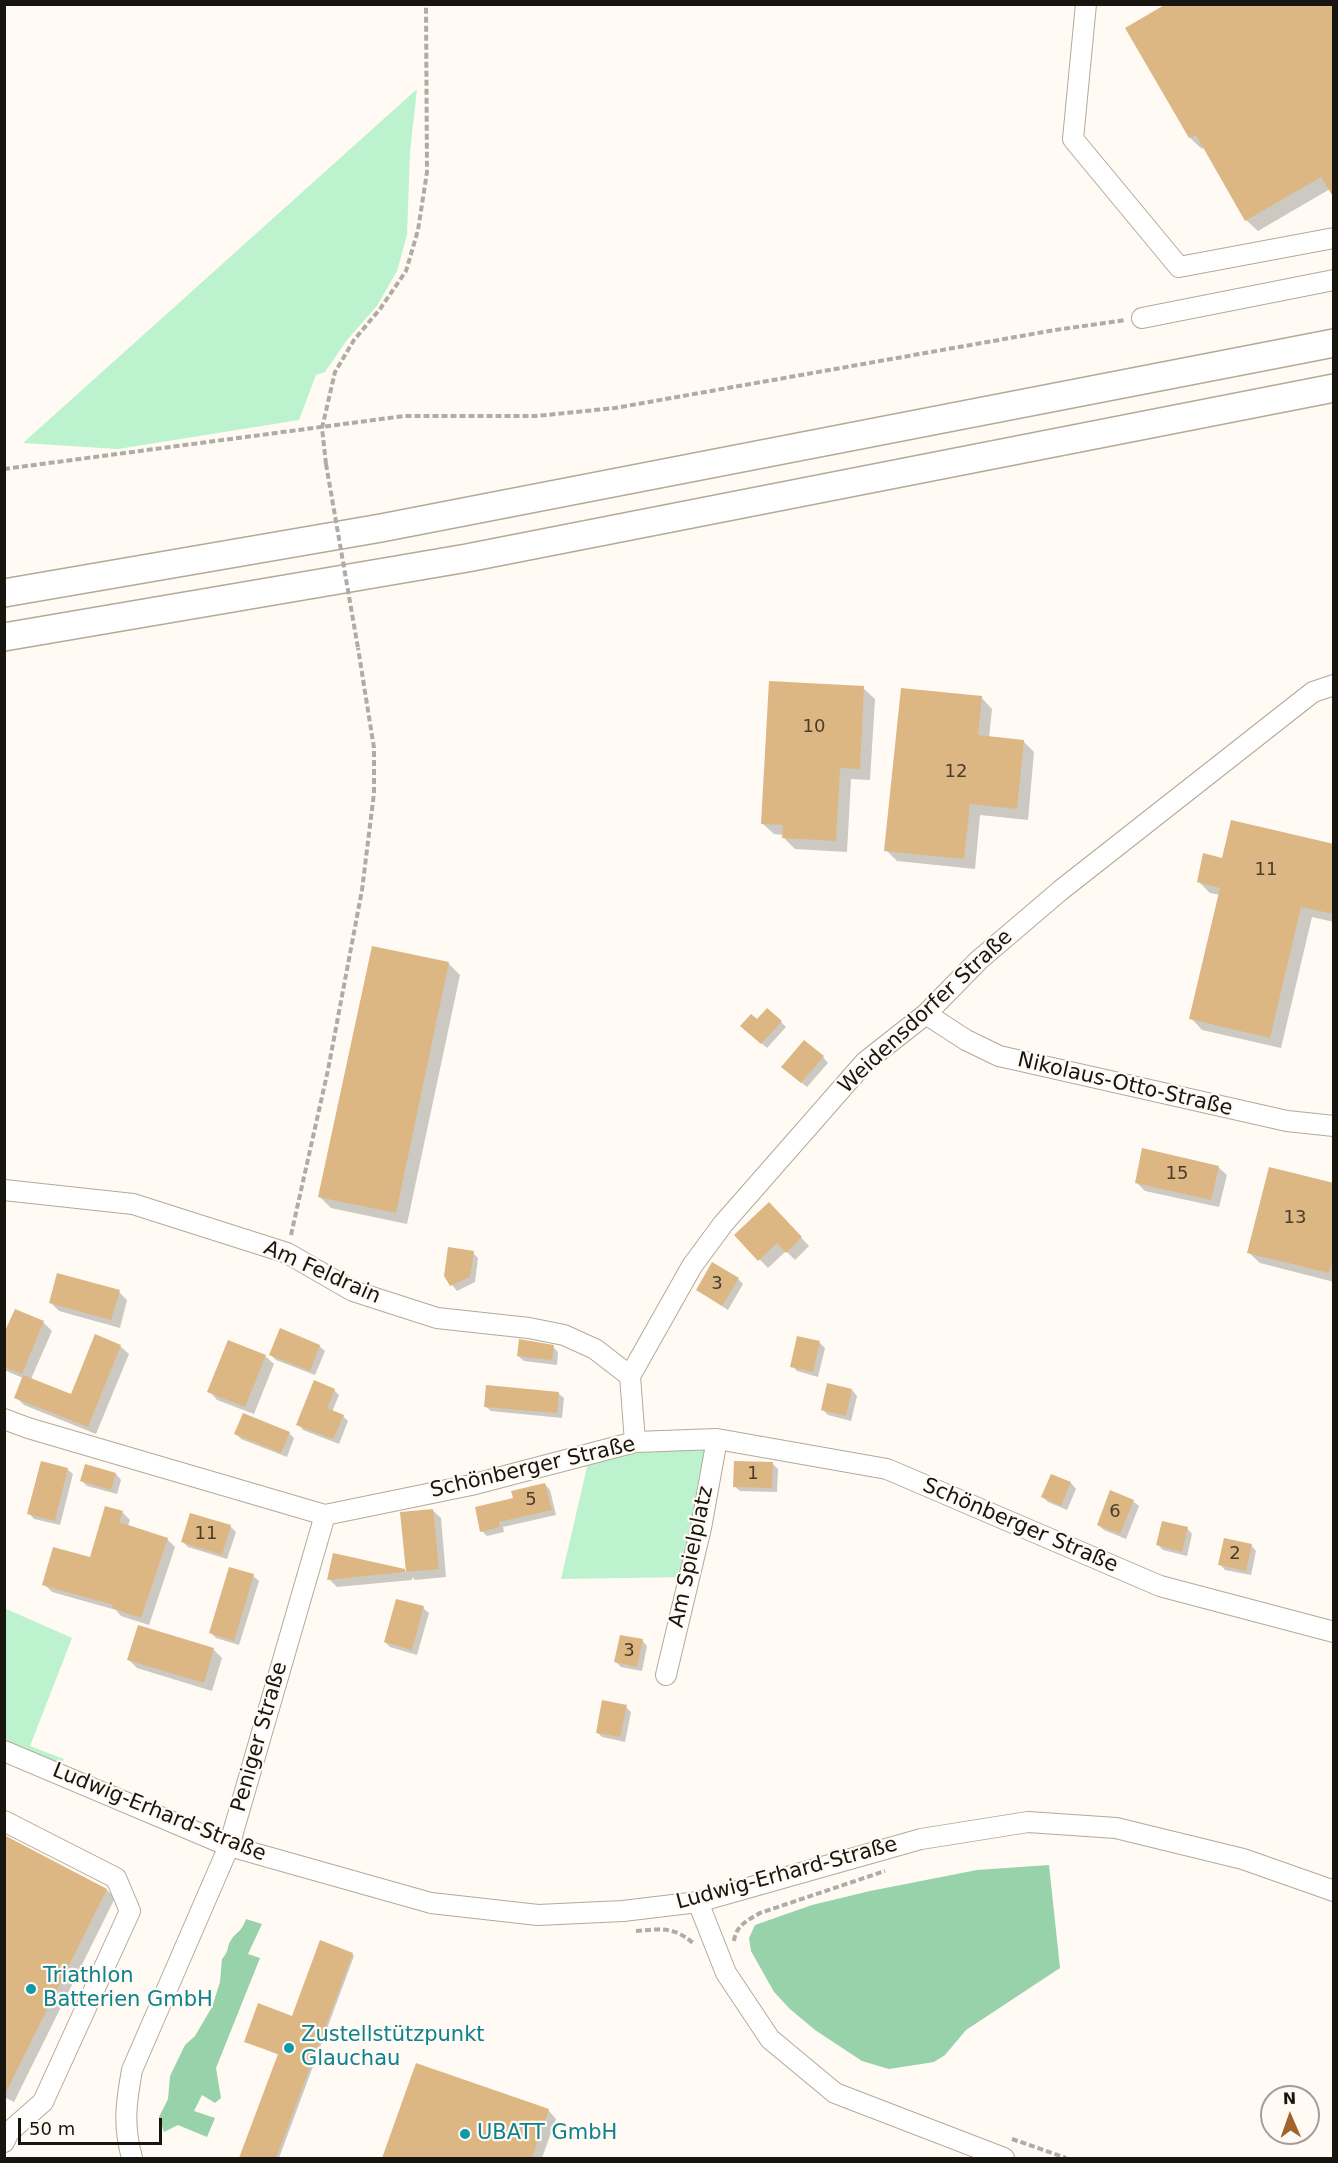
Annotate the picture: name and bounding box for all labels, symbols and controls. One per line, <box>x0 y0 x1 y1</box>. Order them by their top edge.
house number: 10 <box>803 716 825 738</box>
house number: 12 <box>945 761 967 783</box>
house number: 11 <box>1255 859 1277 881</box>
street label: Weidensdorfer Straße <box>834 925 1018 1099</box>
street label: Nikolaus-Otto-Straße <box>1015 1048 1235 1122</box>
house number: 15 <box>1166 1163 1188 1185</box>
house number: 13 <box>1284 1207 1306 1229</box>
street label: Am Feldrain <box>260 1236 384 1310</box>
house number: 3 <box>711 1273 723 1295</box>
street label: Schönberger Straße <box>428 1432 638 1504</box>
house number: 1 <box>747 1463 759 1485</box>
street label: Schönberger Straße <box>919 1473 1121 1579</box>
street label: Am Spielplatz <box>665 1484 719 1630</box>
house number: 5 <box>525 1489 537 1511</box>
house number: 6 <box>1109 1501 1121 1523</box>
house number: 11 <box>195 1523 217 1545</box>
house number: 2 <box>1229 1543 1241 1565</box>
house number: 3 <box>623 1640 635 1662</box>
street label: Peniger Straße <box>227 1659 293 1815</box>
street label: Ludwig-Erhard-Straße <box>49 1759 269 1867</box>
street label: Ludwig-Erhard-Straße <box>674 1832 900 1916</box>
place label: Triathlon Batterien GmbH <box>43 1964 213 2014</box>
marker: Triathlon Batterien GmbH <box>24 1982 38 1996</box>
place label: Zustellstützpunkt Glauchau <box>301 2023 485 2073</box>
marker: Zustellstützpunkt Glauchau <box>282 2041 296 2055</box>
north arrow <box>1260 2085 1320 2145</box>
text: N <box>1282 2089 1296 2108</box>
scale bar <box>21 2106 165 2144</box>
text: 50 m <box>29 2118 75 2139</box>
place label: UBATT GmbH <box>477 2121 617 2147</box>
marker: UBATT GmbH <box>458 2127 472 2141</box>

